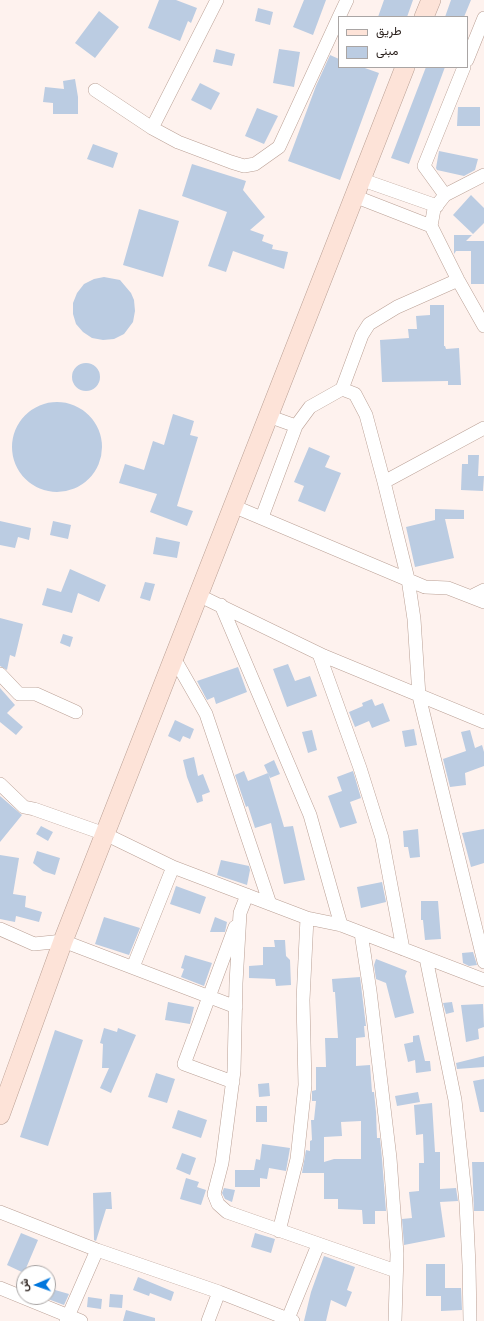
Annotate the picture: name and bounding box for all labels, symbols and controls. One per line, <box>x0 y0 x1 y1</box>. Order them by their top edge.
legend <box>338 16 468 68</box>
text: طريق <box>376 24 401 39</box>
text: مبنى <box>376 44 398 59</box>
north arrow <box>16 1265 56 1305</box>
text: ش <box>18 1279 31 1292</box>

